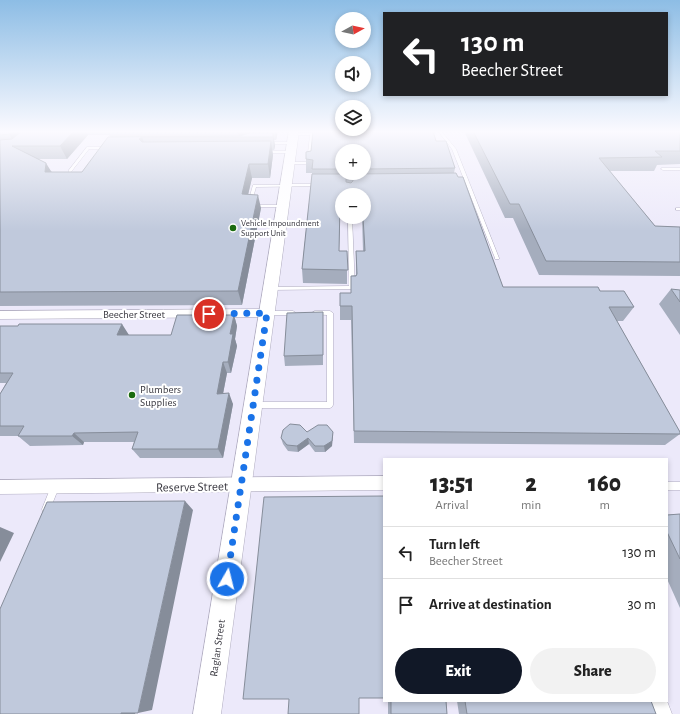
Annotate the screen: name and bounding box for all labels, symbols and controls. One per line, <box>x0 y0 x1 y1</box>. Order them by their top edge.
north arrow <box>335 12 371 48</box>
map controls <box>335 12 371 224</box>
icon: left <box>395 28 447 80</box>
text: 130 m <box>461 29 525 57</box>
button: sound <box>335 56 371 92</box>
text: Beecher Street <box>461 62 563 80</box>
button: layers <box>335 100 371 136</box>
button: + <box>335 144 371 180</box>
button: − <box>335 188 371 224</box>
place label: Vehicle Impoundment Support Unit <box>241 219 319 238</box>
marker: Vehicle Impoundment Support Unit <box>228 223 238 233</box>
pin <box>192 297 226 331</box>
icon: arrive <box>198 303 220 325</box>
street label: Beecher Street <box>103 309 166 320</box>
place label: Plumbers Supplies <box>140 384 181 408</box>
marker: Plumbers Supplies <box>127 390 137 400</box>
text: 13:51 <box>430 472 474 496</box>
text: 2 <box>525 472 537 496</box>
text: 160 <box>588 472 621 496</box>
street label: Reserve Street <box>156 480 228 495</box>
text: Arrival <box>435 499 469 512</box>
text: min <box>521 499 541 512</box>
text: m <box>599 499 610 512</box>
text: Turn left <box>429 537 480 552</box>
icon: left <box>395 542 417 564</box>
text: 130 m <box>622 545 656 560</box>
text: Beecher Street <box>429 555 503 568</box>
position arrow <box>206 558 248 600</box>
icon: arrive <box>395 594 417 616</box>
text: Arrive at destination <box>429 597 552 612</box>
text: 30 m <box>627 597 656 612</box>
street label: Raglan Street <box>208 618 227 677</box>
button: Exit <box>395 648 522 694</box>
button: Share <box>530 648 656 694</box>

